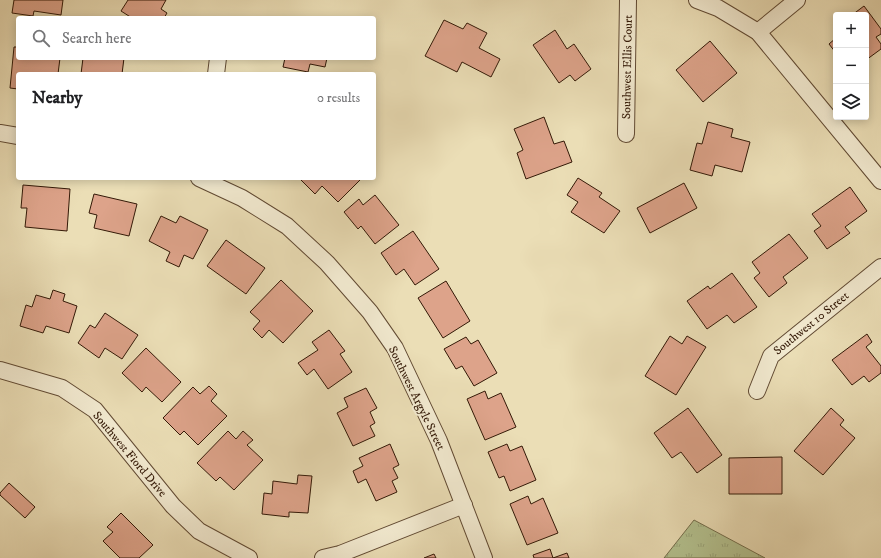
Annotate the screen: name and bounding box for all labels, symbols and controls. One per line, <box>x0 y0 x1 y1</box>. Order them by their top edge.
map controls <box>833 12 869 120</box>
button: + <box>833 12 869 48</box>
street label: Southwest Ellis Court <box>619 15 636 119</box>
search box <box>16 16 376 60</box>
icon: search <box>30 27 52 49</box>
text: Search here <box>62 29 131 48</box>
button: − <box>833 48 869 84</box>
button: layers <box>833 84 869 120</box>
text: Nearby <box>32 87 82 109</box>
text: 0 results <box>317 90 360 106</box>
street label: Southwest 10 Street <box>771 288 852 358</box>
street label: Southwest Argyle Street <box>385 344 448 453</box>
street label: Southwest Fiord Drive <box>89 409 170 500</box>

